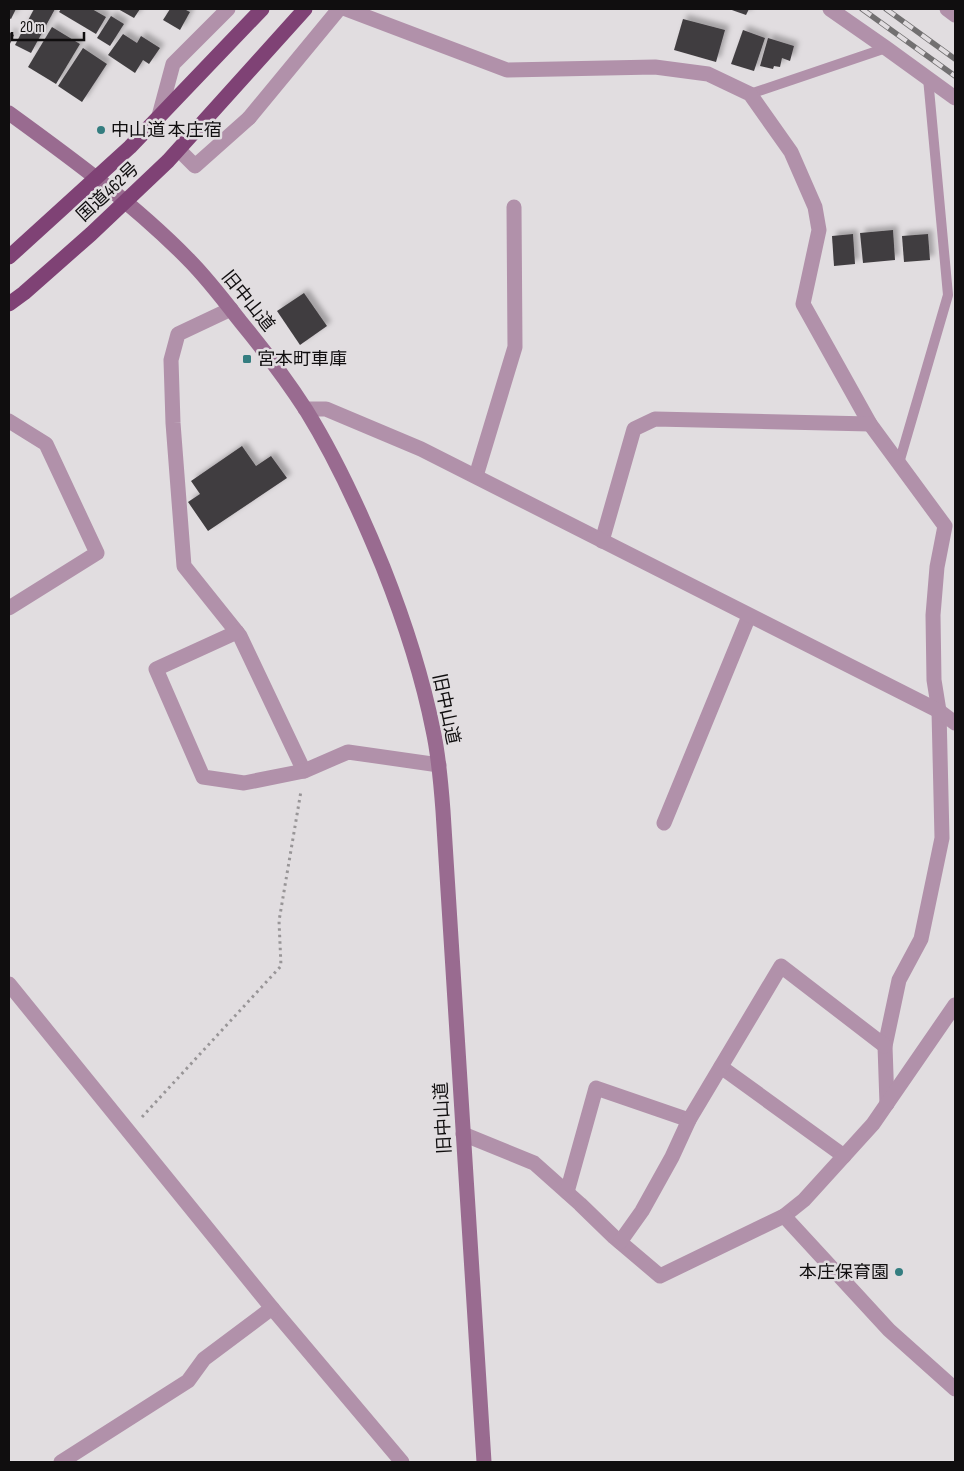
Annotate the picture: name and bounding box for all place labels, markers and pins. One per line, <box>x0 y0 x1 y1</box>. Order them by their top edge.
place label: 中山道 本庄宿 <box>111 120 222 141</box>
marker: 中山道 本庄宿 <box>95 124 107 136</box>
place label: 宮本町車庫 <box>257 349 347 370</box>
marker: 宮本町車庫 <box>241 353 253 365</box>
place label: 本庄保育園 <box>799 1262 889 1283</box>
marker: 本庄保育園 <box>893 1266 905 1278</box>

